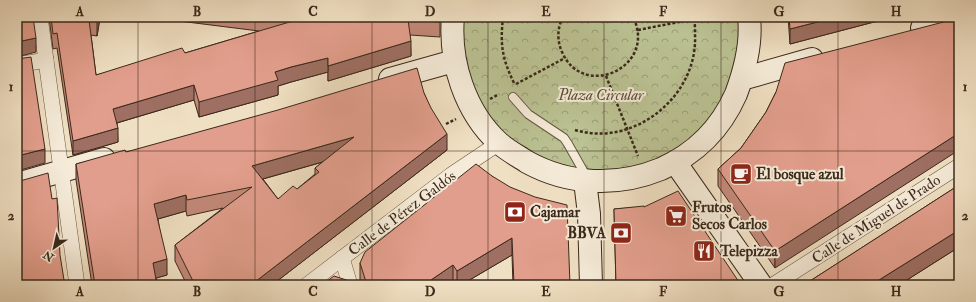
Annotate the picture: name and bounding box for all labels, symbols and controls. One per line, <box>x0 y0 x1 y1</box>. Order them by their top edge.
text: A <box>75 4 85 20</box>
text: B <box>193 4 201 20</box>
text: C <box>308 4 318 20</box>
text: D <box>425 4 436 20</box>
text: E <box>541 4 551 20</box>
text: F <box>659 4 668 20</box>
text: G <box>774 4 785 20</box>
text: H <box>891 4 902 20</box>
text: 1 <box>9 79 14 95</box>
text: 1 <box>963 79 968 95</box>
park label: Plaza Circular <box>557 86 645 105</box>
cafe icon: El bosque azul <box>728 161 754 187</box>
place label: El bosque azul <box>756 165 844 185</box>
street label: Calle de Pérez Galdós <box>345 167 460 260</box>
street label: Calle de Miguel de Prado <box>808 171 944 268</box>
place label: Frutos Secos Carlos <box>692 198 767 234</box>
bank icon: Cajamar <box>502 199 528 225</box>
place label: Cajamar <box>530 203 581 222</box>
supermarket icon: Frutos Secos Carlos <box>663 203 689 229</box>
text: 2 <box>8 208 15 224</box>
text: 2 <box>962 208 969 224</box>
bank icon: BBVA <box>608 220 634 246</box>
place label: BBVA <box>567 224 606 243</box>
north arrow <box>34 228 74 268</box>
restaurant icon: Telepizza <box>691 238 717 264</box>
place label: Telepizza <box>719 242 779 262</box>
text: N <box>40 247 57 265</box>
text: A <box>75 284 85 300</box>
text: B <box>193 284 201 300</box>
text: C <box>308 284 318 300</box>
text: D <box>425 284 436 300</box>
text: E <box>541 284 551 300</box>
text: F <box>659 284 668 300</box>
text: G <box>774 284 785 300</box>
text: H <box>891 284 902 300</box>

